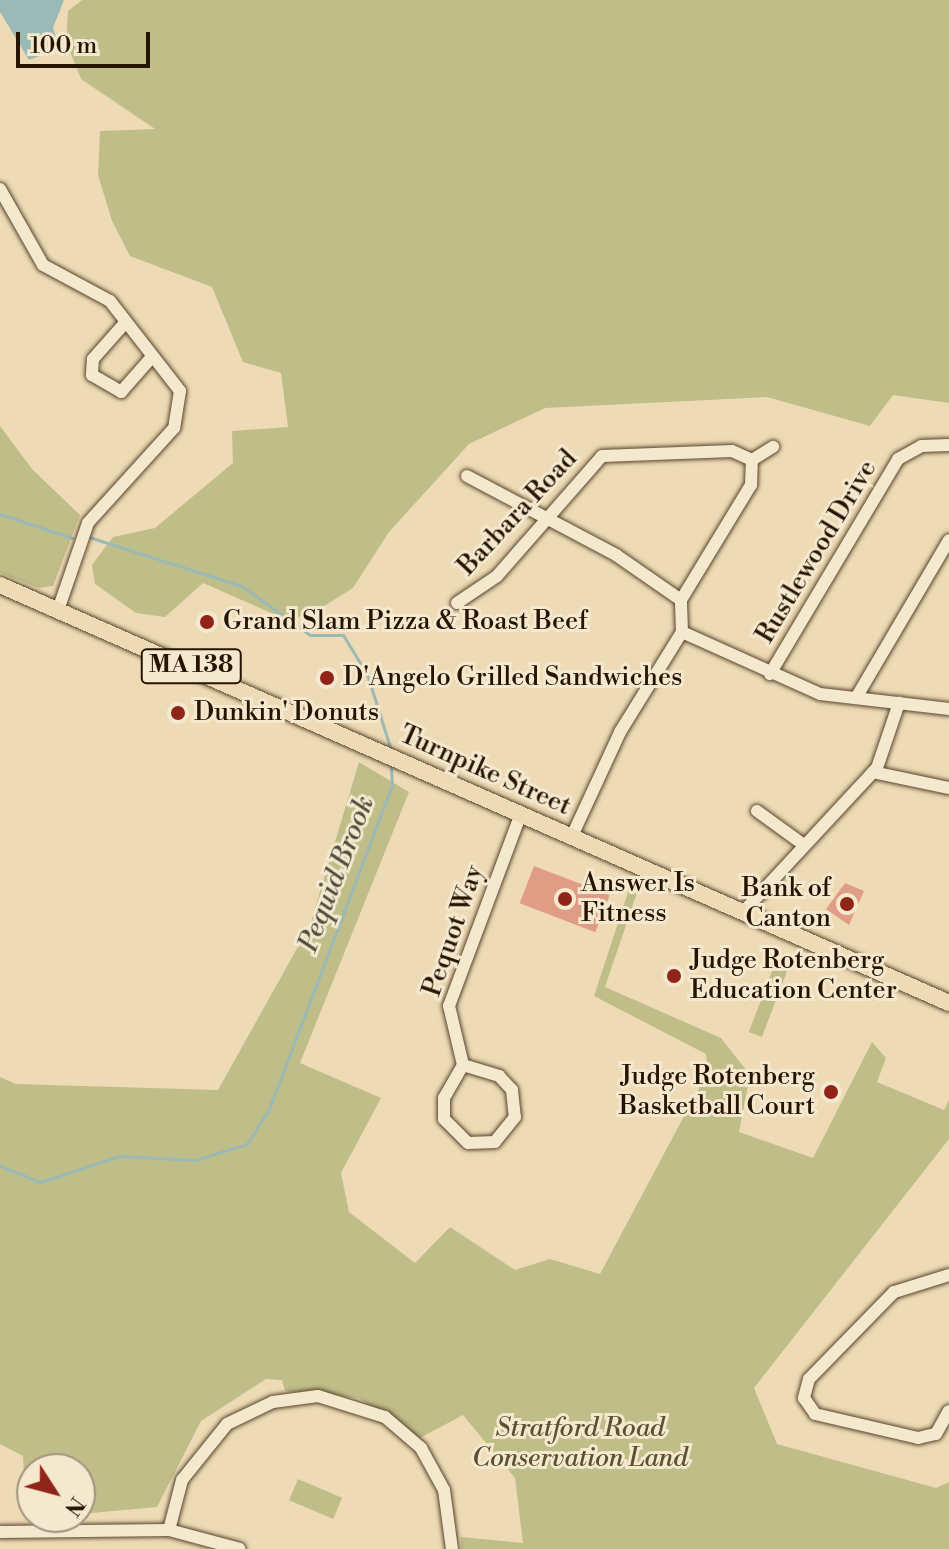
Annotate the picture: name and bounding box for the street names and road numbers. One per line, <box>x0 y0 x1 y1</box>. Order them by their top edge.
street label: Barbara Road <box>452 444 584 582</box>
street label: Rustlewood Drive <box>750 455 884 649</box>
road number: MA 138 <box>139 646 243 686</box>
street label: Turnpike Street <box>395 719 575 823</box>
street label: Pequot Way <box>417 861 491 1001</box>

